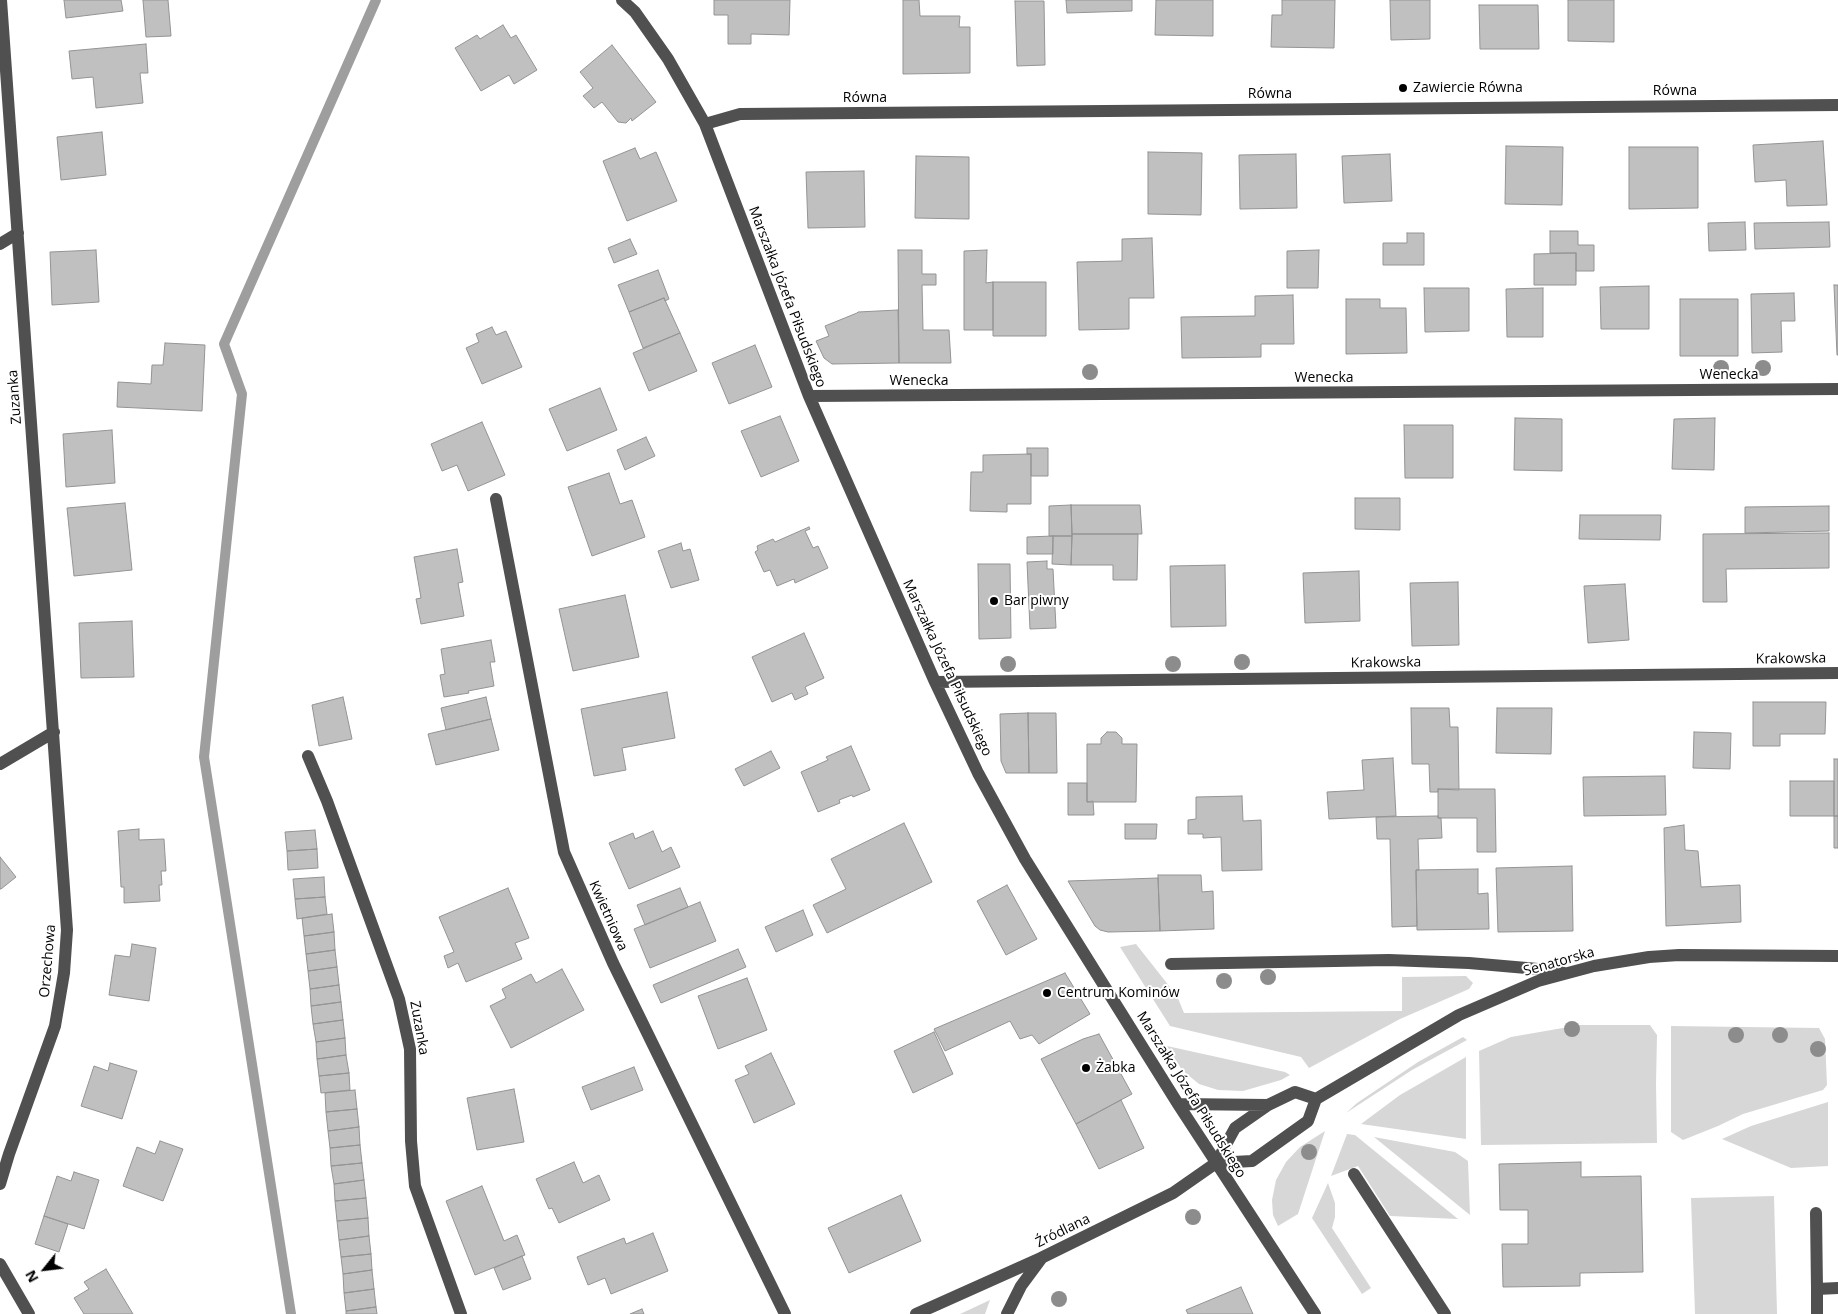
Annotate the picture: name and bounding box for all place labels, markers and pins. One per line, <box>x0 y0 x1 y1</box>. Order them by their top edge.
place label: Zawiercie Równa <box>1413 80 1523 96</box>
marker: Zawiercie Równa <box>1397 82 1409 94</box>
place label: Bar piwny <box>1004 593 1069 609</box>
marker: Bar piwny <box>988 595 1000 607</box>
place label: Centrum Kominów <box>1057 985 1180 1001</box>
marker: Centrum Kominów <box>1041 987 1053 999</box>
place label: Żabka <box>1096 1060 1135 1076</box>
marker: Żabka <box>1080 1062 1092 1074</box>

